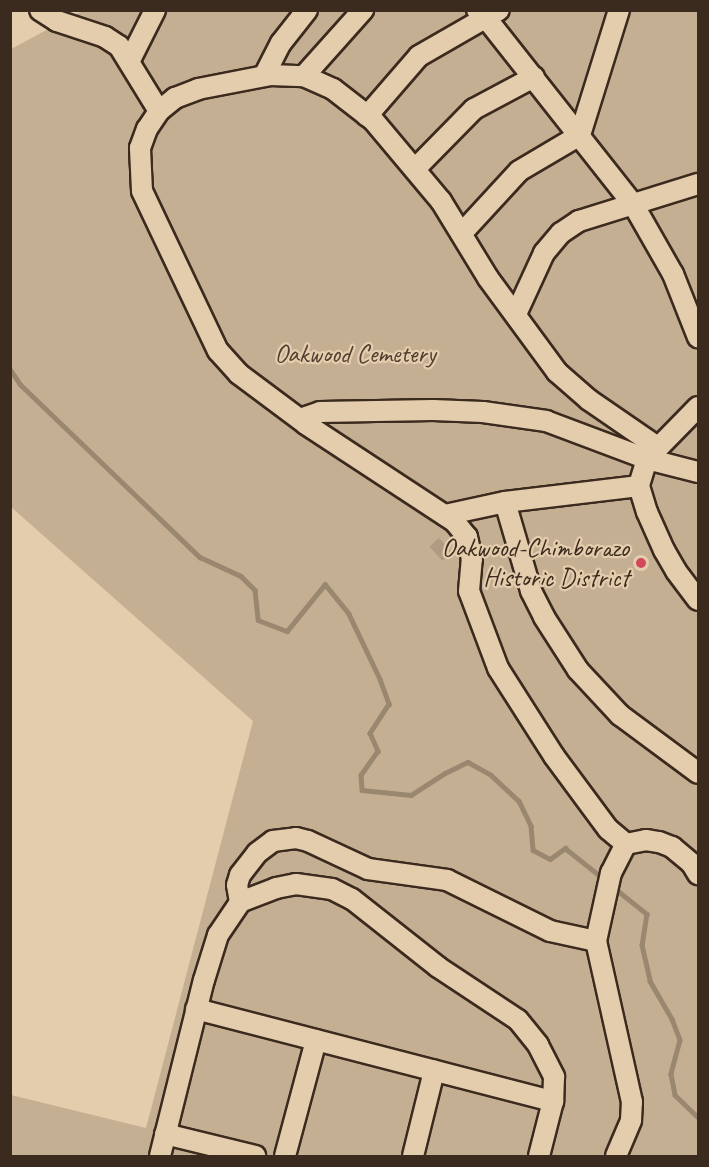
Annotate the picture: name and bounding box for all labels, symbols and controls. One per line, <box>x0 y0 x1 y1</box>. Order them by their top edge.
park label: Oakwood Cemetery <box>274 338 436 370</box>
place label: Oakwood-Chimborazo Historic District <box>442 532 629 594</box>
marker: Oakwood-Chimborazo Historic District <box>634 556 648 570</box>

